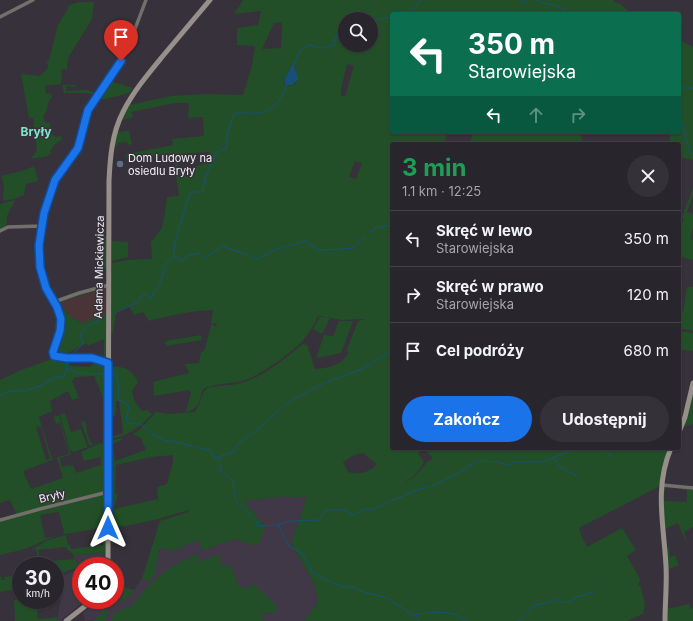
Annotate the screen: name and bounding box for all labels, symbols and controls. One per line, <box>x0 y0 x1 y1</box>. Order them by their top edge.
map controls <box>338 12 378 52</box>
button: search <box>338 12 378 52</box>
pin <box>104 20 138 61</box>
icon: arrive <box>110 26 132 48</box>
text: 350 m <box>468 27 555 61</box>
icon: left <box>402 28 454 80</box>
text: Starowiejska <box>468 61 576 82</box>
icon: left <box>483 104 505 126</box>
icon: ahead <box>525 104 547 126</box>
icon: right <box>567 104 589 126</box>
district label: Bryły <box>21 124 52 139</box>
place label: Dom Ludowy na osiedlu Bryły <box>128 151 212 178</box>
text: 3 min <box>402 153 467 182</box>
button: close <box>627 155 669 197</box>
marker: Dom Ludowy na osiedlu Bryły <box>115 159 125 169</box>
text: 1.1 km · 12:25 <box>402 183 481 199</box>
street label: Adama Mickiewicza <box>91 215 107 319</box>
text: Skręć w lewo <box>436 221 532 240</box>
icon: left <box>402 228 424 250</box>
text: 350 m <box>624 229 669 248</box>
text: Starowiejska <box>436 240 514 256</box>
text: Skręć w prawo <box>436 277 544 296</box>
icon: right <box>402 284 424 306</box>
text: 120 m <box>627 285 669 304</box>
text: Starowiejska <box>436 296 514 312</box>
icon: arrive <box>402 340 424 362</box>
text: Cel podróży <box>436 341 524 360</box>
text: 680 m <box>624 341 669 360</box>
button: Zakończ <box>402 396 532 442</box>
button: Udostępnij <box>540 396 669 442</box>
street label: Bryły <box>37 486 67 506</box>
position arrow <box>87 507 129 549</box>
speed limit sign: 40 <box>72 557 124 609</box>
text: 30 <box>25 566 51 590</box>
text: km/h <box>26 587 50 599</box>

